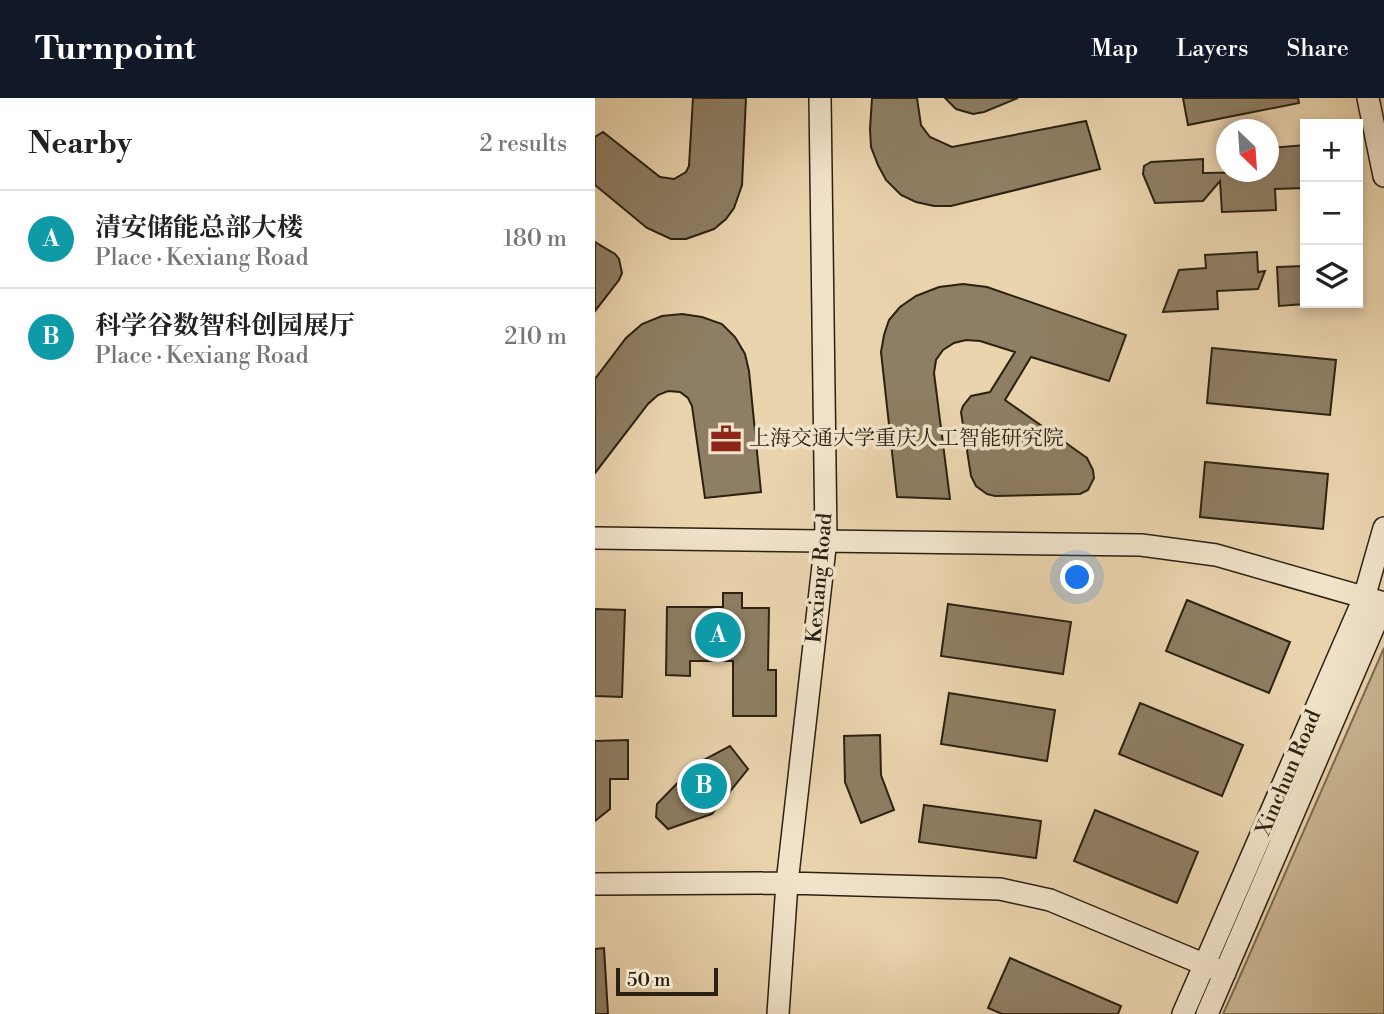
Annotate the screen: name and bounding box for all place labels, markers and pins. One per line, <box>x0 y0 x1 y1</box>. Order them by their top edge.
office icon: 上海交通大学重庆人工智能研究院 <box>709 422 743 456</box>
place label: 上海交通大学重庆人工智能研究院 <box>749 426 1064 452</box>
pin: A <box>695 609 741 661</box>
pin: B <box>681 760 727 812</box>

